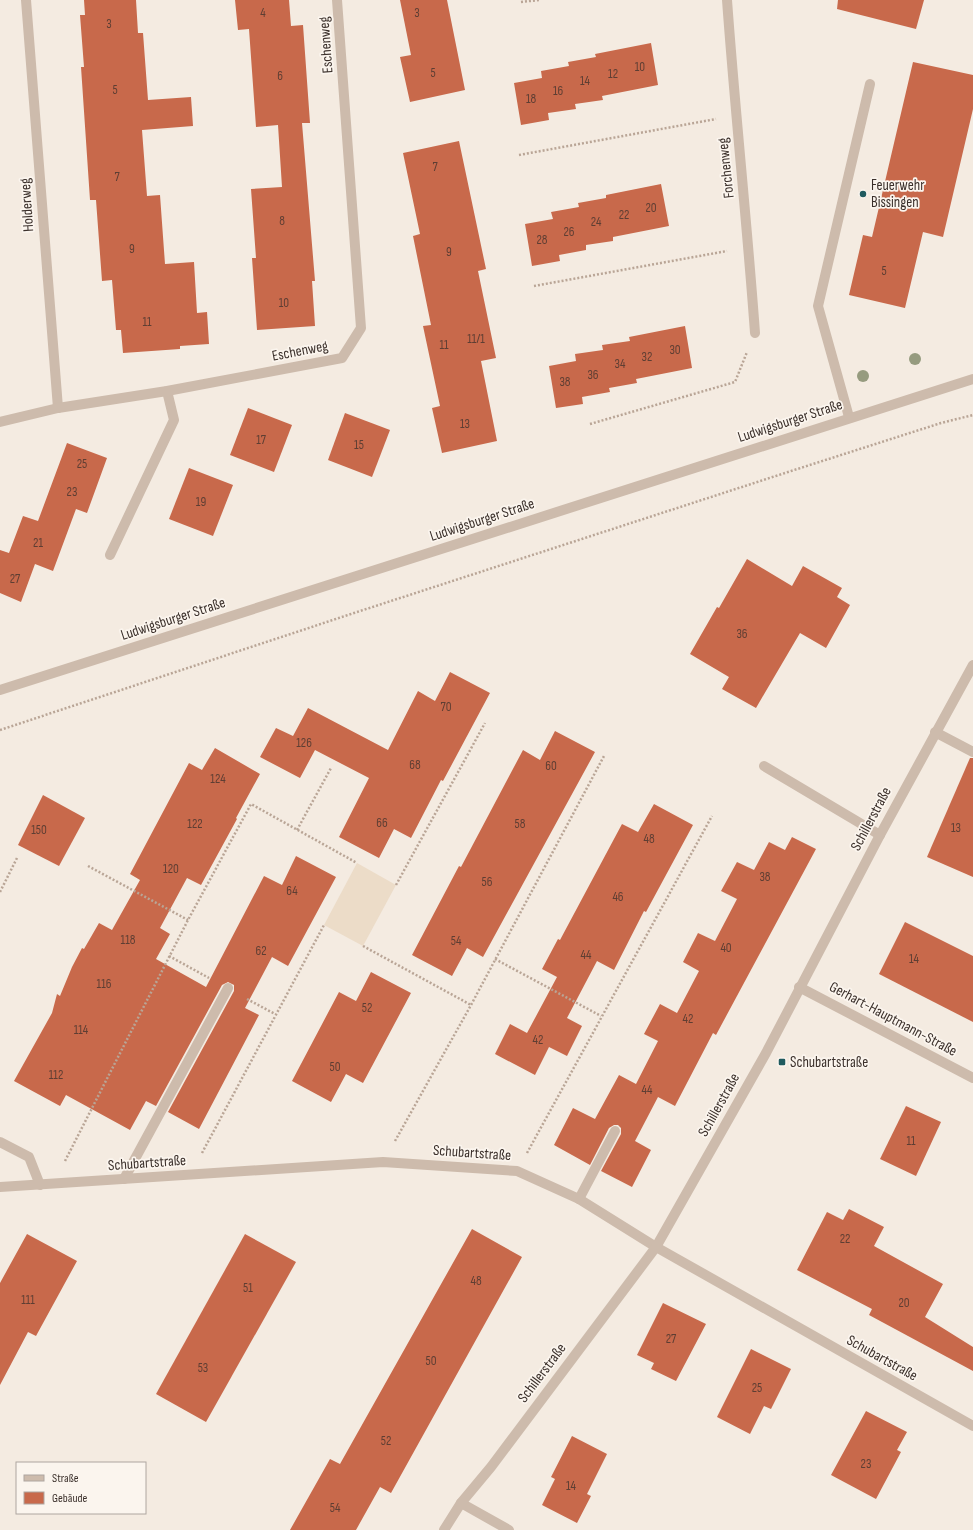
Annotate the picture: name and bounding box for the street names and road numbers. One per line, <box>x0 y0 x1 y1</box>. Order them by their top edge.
street label: Eschenweg <box>315 16 337 74</box>
street label: Forchenweg <box>713 137 739 199</box>
street label: Holderweg <box>16 177 38 233</box>
street label: Eschenweg <box>270 336 330 366</box>
street label: Ludwigsburger Straße <box>735 395 845 447</box>
street label: Ludwigsburger Straße <box>427 494 537 546</box>
street label: Ludwigsburger Straße <box>118 593 228 645</box>
street label: Schillerstraße <box>846 784 896 854</box>
street label: Gerhart-Hauptmann-Straße <box>826 977 960 1061</box>
street label: Schillerstraße <box>694 1070 744 1140</box>
street label: Schubartstraße <box>432 1141 512 1165</box>
street label: Schubartstraße <box>107 1151 187 1175</box>
street label: Schubartstraße <box>843 1331 921 1385</box>
street label: Schillerstraße <box>514 1340 570 1406</box>

